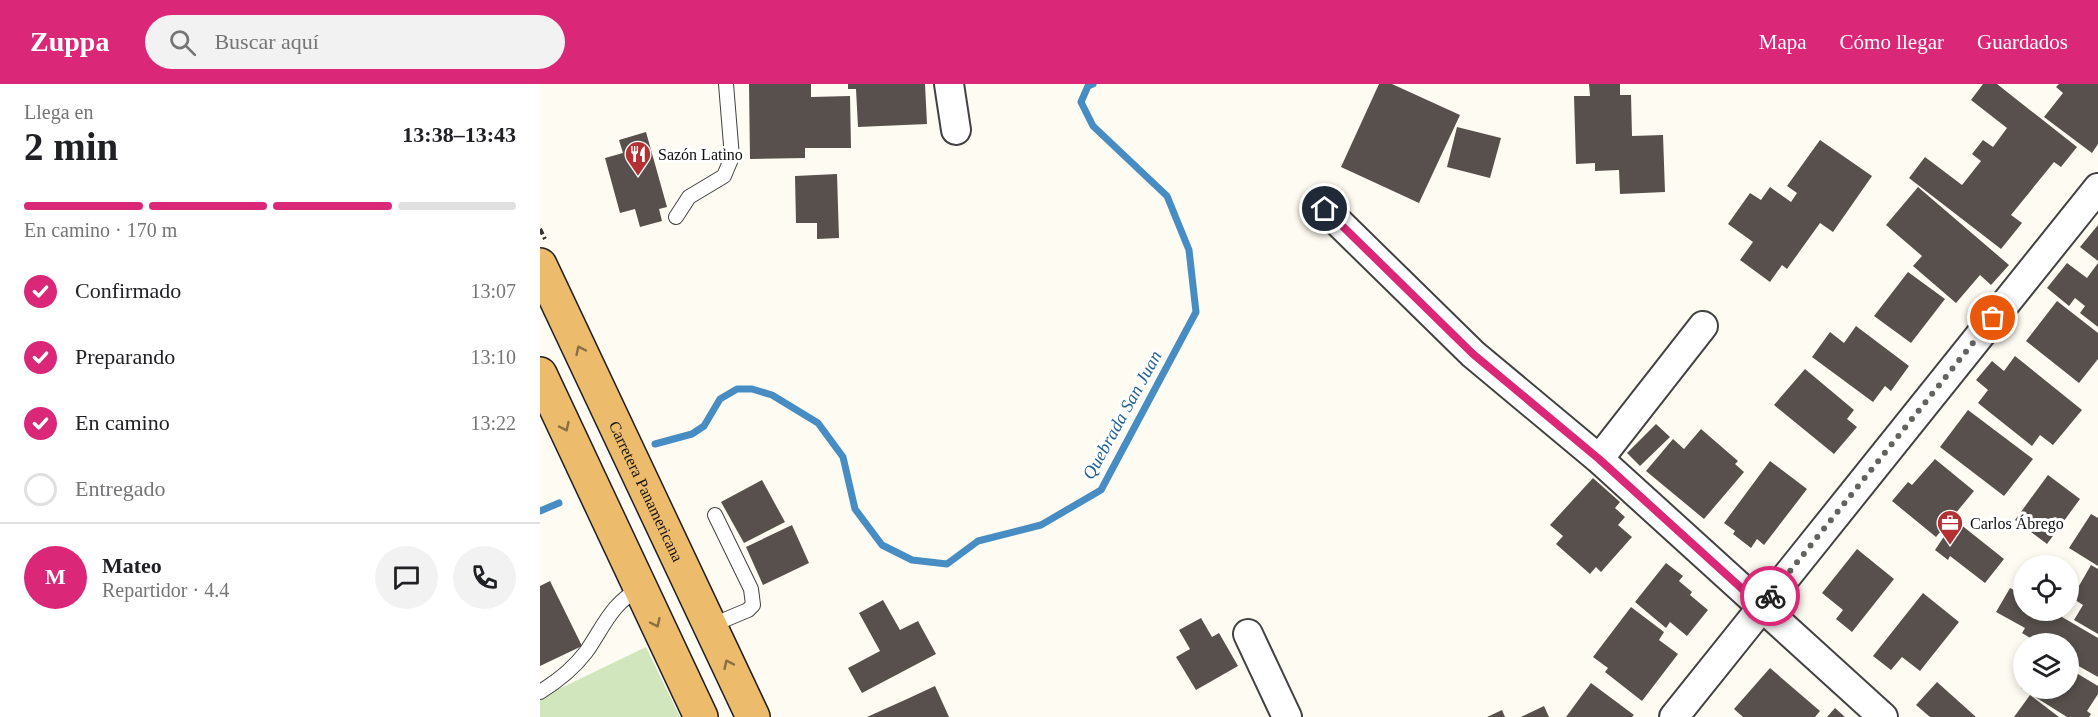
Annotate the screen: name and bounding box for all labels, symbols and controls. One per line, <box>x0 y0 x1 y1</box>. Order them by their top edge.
search box <box>145 15 565 69</box>
text: Zuppa <box>30 26 109 57</box>
icon: search <box>166 26 199 59</box>
text: Buscar aquí <box>214 29 319 54</box>
text: Mapa <box>1759 30 1807 54</box>
text: Cómo llegar <box>1840 30 1944 54</box>
text: Guardados <box>1977 30 2068 54</box>
text: Llega en <box>24 101 93 123</box>
text: 13:38–13:43 <box>402 122 516 147</box>
text: 2 min <box>24 125 118 168</box>
restaurant icon: Sazón Latino <box>623 139 653 177</box>
place label: Sazón Latino <box>658 146 743 163</box>
pin <box>1299 183 1350 234</box>
icon: home <box>1308 192 1341 225</box>
text: En camino · 170 m <box>24 219 177 241</box>
icon: check <box>24 275 57 308</box>
text: Confirmado <box>75 278 181 303</box>
text: 13:07 <box>470 280 516 302</box>
pin <box>1967 292 2018 343</box>
icon: bag <box>1976 301 2009 334</box>
icon: check <box>24 341 57 374</box>
text: Preparando <box>75 344 175 369</box>
one-way arrow <box>575 345 587 356</box>
text: 13:10 <box>470 346 516 368</box>
water label: Quebrada San Juan <box>1078 347 1166 483</box>
icon: check <box>24 407 57 440</box>
text: En camino <box>75 410 170 435</box>
text: 13:22 <box>470 412 516 434</box>
street label: Carretera Panamericana <box>606 418 687 564</box>
one-way arrow <box>557 420 569 431</box>
text: Entregado <box>75 476 165 501</box>
office icon: Carlos Ábrego <box>1935 508 1965 546</box>
place label: Carlos Ábrego <box>1970 514 2064 533</box>
button: chat <box>375 546 438 609</box>
button: phone <box>453 546 516 609</box>
text: Mateo <box>102 553 162 578</box>
map controls <box>2013 555 2079 699</box>
button: locate <box>2013 555 2079 621</box>
text: M <box>45 564 66 589</box>
courier <box>1740 566 1800 626</box>
text: Repartidor · 4.4 <box>102 579 229 601</box>
icon: bike <box>1754 580 1787 613</box>
one-way arrow <box>649 616 661 627</box>
button: layers <box>2013 633 2079 699</box>
one-way arrow <box>724 660 736 671</box>

